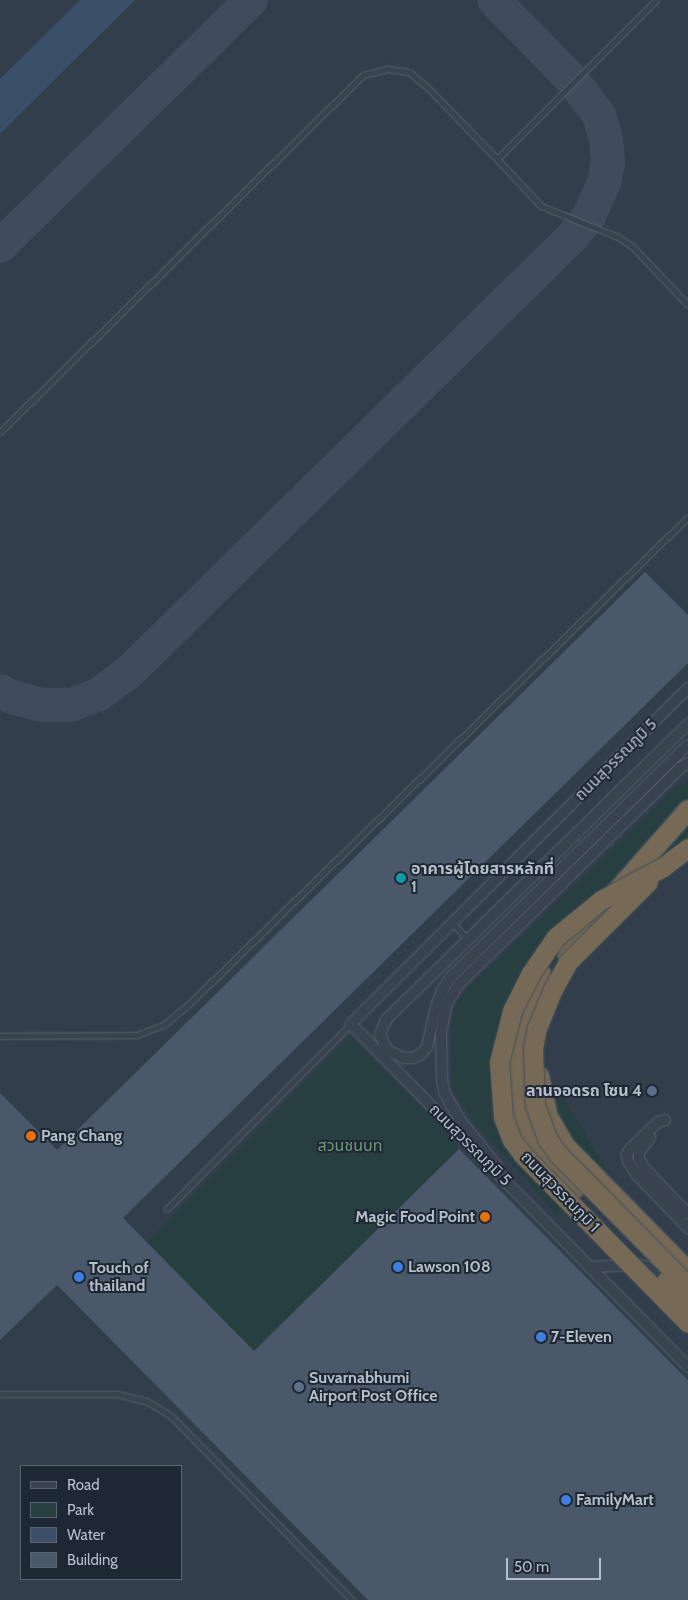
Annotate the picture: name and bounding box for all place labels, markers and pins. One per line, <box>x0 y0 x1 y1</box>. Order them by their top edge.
place label: อาคารผู้โดยสารหลักที่ 1 <box>411 859 554 897</box>
marker: อาคารผู้โดยสารหลักที่ 1 <box>395 872 407 884</box>
place label: ลานจอดรถ โซน 4 <box>526 1081 642 1101</box>
marker: ลานจอดรถ โซน 4 <box>646 1085 658 1097</box>
place label: Pang Chang <box>41 1126 122 1146</box>
marker: Pang Chang <box>25 1130 37 1142</box>
place label: Magic Food Point <box>355 1207 475 1227</box>
marker: Magic Food Point <box>479 1211 491 1223</box>
place label: Lawson 108 <box>408 1257 491 1277</box>
place label: Touch of thailand <box>89 1258 149 1296</box>
marker: Lawson 108 <box>392 1261 404 1273</box>
marker: Touch of thailand <box>73 1271 85 1283</box>
place label: 7-Eleven <box>551 1327 612 1347</box>
marker: 7-Eleven <box>535 1331 547 1343</box>
place label: Suvarnabhumi Airport Post Office <box>309 1368 438 1406</box>
marker: Suvarnabhumi Airport Post Office <box>293 1381 305 1393</box>
place label: FamilyMart <box>576 1490 654 1510</box>
marker: FamilyMart <box>560 1494 572 1506</box>

